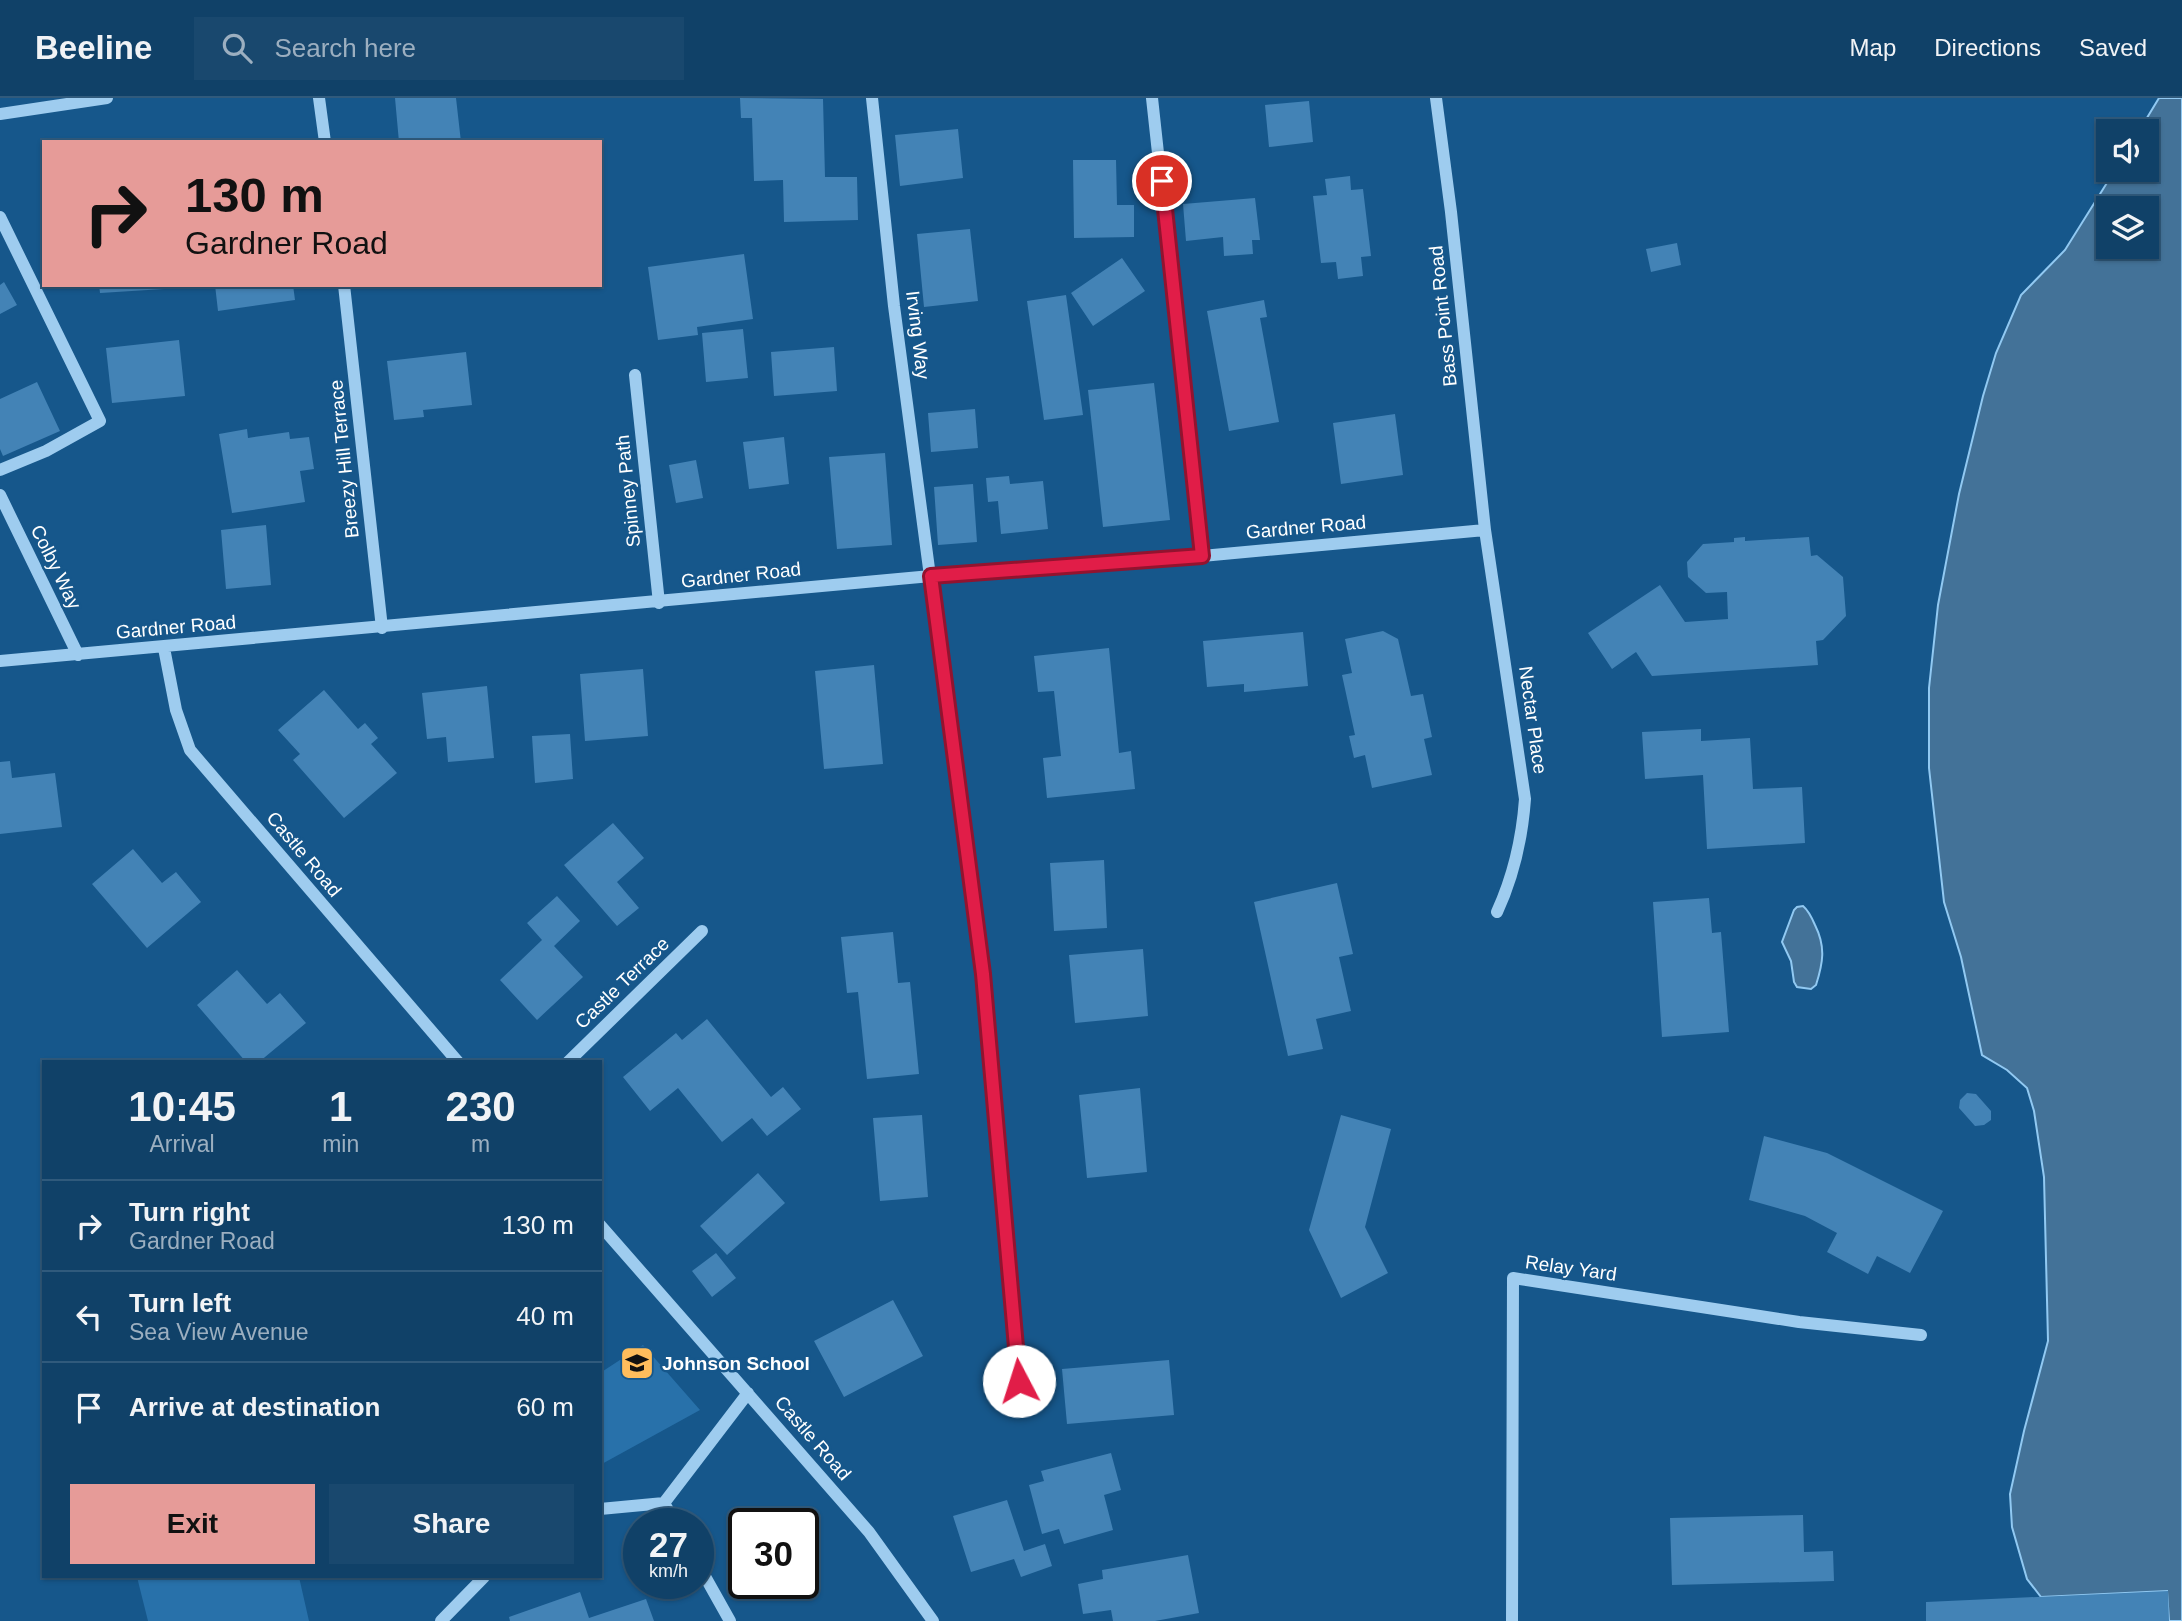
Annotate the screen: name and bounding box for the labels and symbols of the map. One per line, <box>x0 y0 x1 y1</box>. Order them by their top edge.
pin <box>1132 151 1192 211</box>
street label: Bass Point Road <box>1425 245 1461 387</box>
street label: Irving Way <box>902 290 934 381</box>
street label: Breezy Hill Terrace <box>325 379 363 539</box>
street label: Spinney Path <box>612 434 644 548</box>
street label: Gardner Road <box>1245 511 1367 543</box>
street label: Colby Way <box>27 521 86 613</box>
street label: Gardner Road <box>680 558 802 592</box>
street label: Gardner Road <box>115 611 237 643</box>
street label: Nectar Place <box>1515 665 1551 775</box>
street label: Castle Road <box>262 807 346 901</box>
street label: Castle Terrace <box>571 933 673 1033</box>
street label: Relay Yard <box>1524 1251 1618 1285</box>
school or university icon: Johnson School <box>618 1344 656 1382</box>
position arrow <box>982 1344 1056 1418</box>
place label: Johnson School <box>662 1353 810 1374</box>
street label: Castle Road <box>771 1392 855 1484</box>
speed limit sign: 30 <box>728 1508 819 1599</box>

